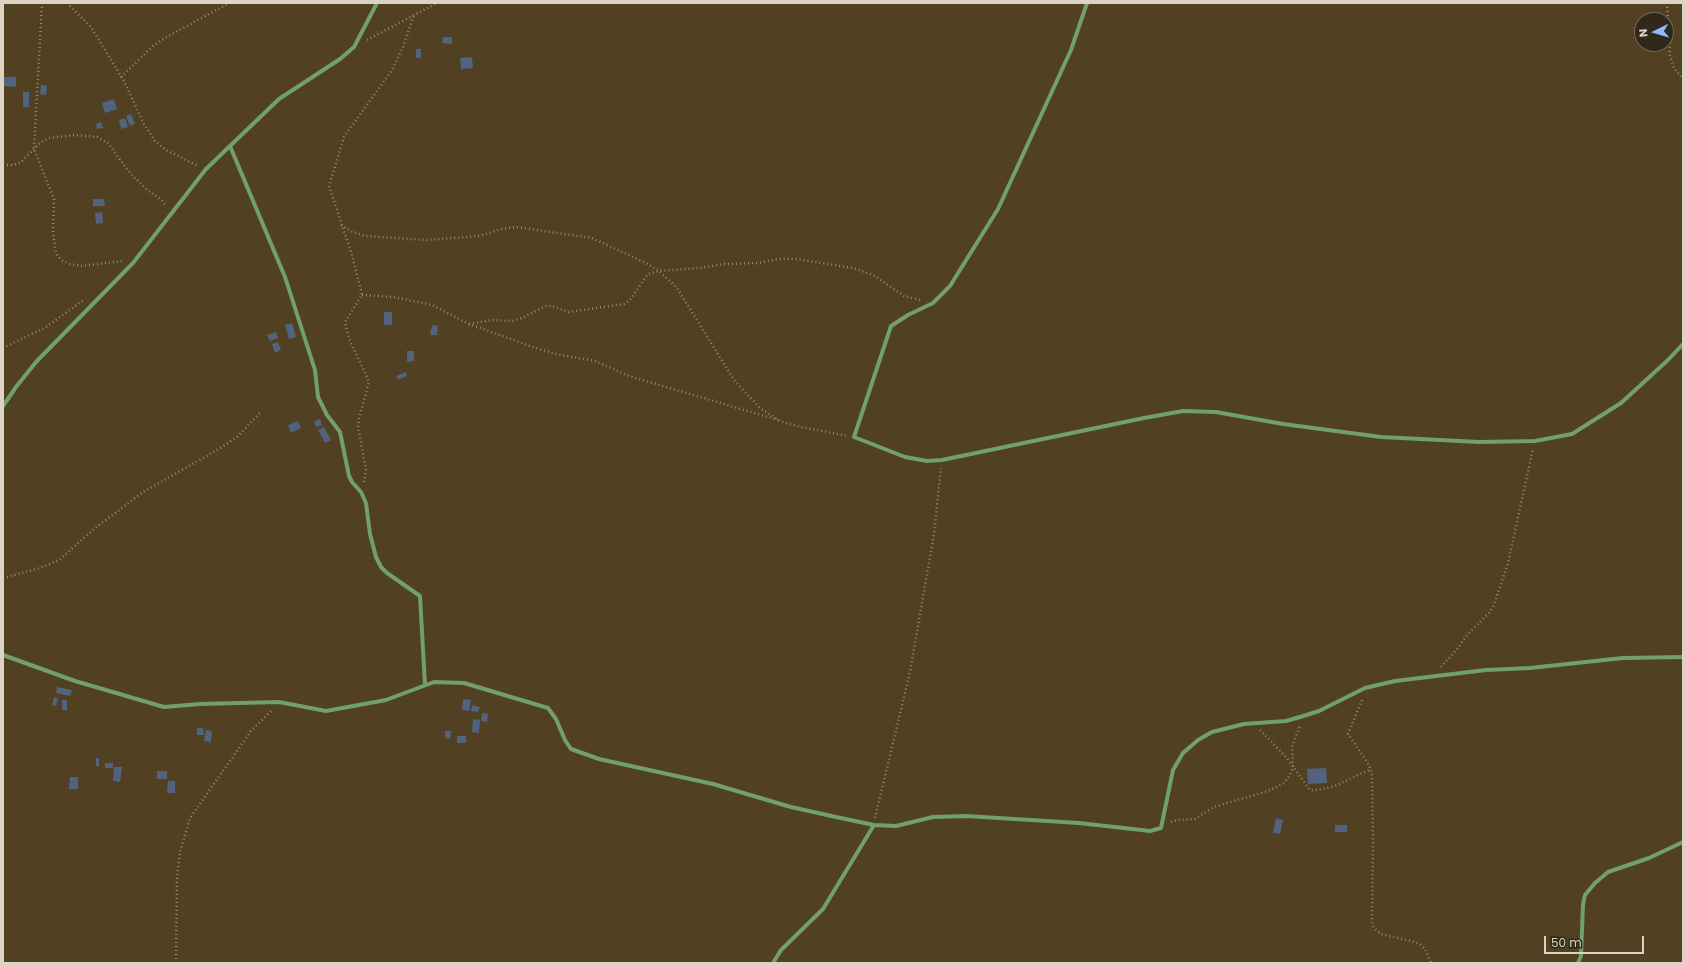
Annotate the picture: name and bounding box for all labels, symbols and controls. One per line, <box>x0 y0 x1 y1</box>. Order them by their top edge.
north arrow <box>1634 12 1674 52</box>
text: N <box>1635 28 1651 38</box>
scale bar <box>1546 928 1646 954</box>
text: 50 m <box>1551 934 1582 951</box>

